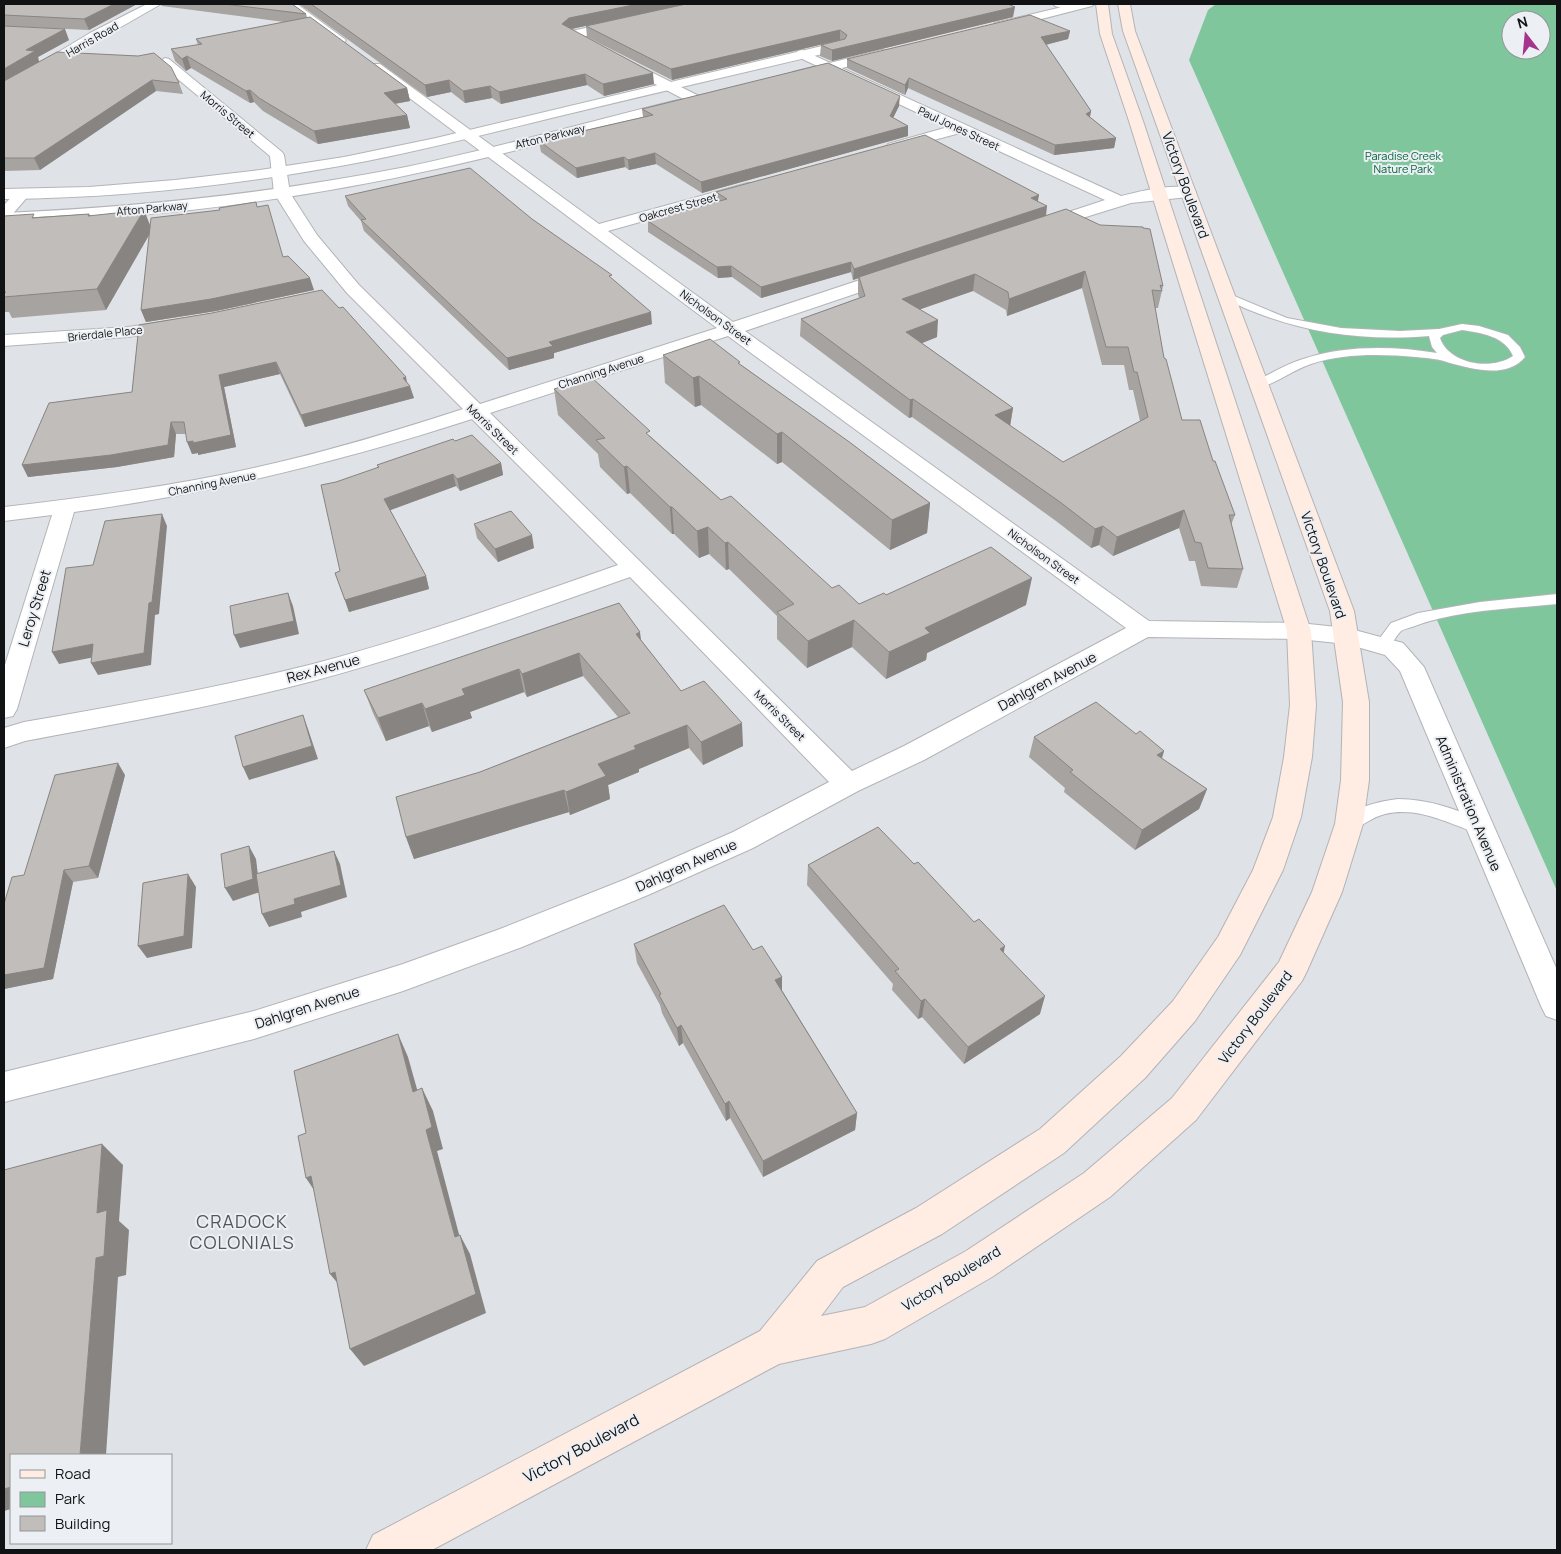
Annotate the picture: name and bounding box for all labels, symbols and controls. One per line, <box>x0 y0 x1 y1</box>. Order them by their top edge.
north arrow <box>1501 10 1551 60</box>
text: N <box>1515 12 1530 33</box>
street label: Harris Road <box>63 18 121 60</box>
street label: Morris Street <box>198 87 258 141</box>
street label: Paul Jones Street <box>916 102 1002 154</box>
street label: Afton Parkway <box>513 120 587 152</box>
street label: Victory Boulevard <box>1158 129 1214 241</box>
park label: Paradise Creek Nature Park <box>1365 148 1441 176</box>
street label: Oakcrest Street <box>637 189 719 225</box>
street label: Afton Parkway <box>116 197 189 219</box>
street label: Nicholson Street <box>677 286 755 348</box>
street label: Brierdale Place <box>67 322 144 344</box>
street label: Channing Avenue <box>556 350 646 392</box>
street label: Morris Street <box>464 400 522 458</box>
street label: Channing Avenue <box>167 467 258 499</box>
street label: Victory Boulevard <box>1297 509 1351 621</box>
street label: Nicholson Street <box>1005 525 1083 587</box>
street label: Leroy Street <box>13 567 55 649</box>
street label: Dahlgren Avenue <box>994 647 1100 715</box>
street label: Rex Avenue <box>284 649 362 687</box>
street label: Morris Street <box>751 686 809 744</box>
street label: Administration Avenue <box>1432 732 1506 874</box>
street label: Dahlgren Avenue <box>632 834 740 896</box>
street label: Victory Boulevard <box>1214 967 1296 1067</box>
street label: Dahlgren Avenue <box>252 981 362 1033</box>
district label: CRADOCK COLONIALS <box>190 1209 294 1254</box>
street label: Victory Boulevard <box>898 1241 1004 1315</box>
street label: Victory Boulevard <box>519 1408 643 1488</box>
legend <box>10 1454 172 1544</box>
text: Road <box>55 1463 91 1484</box>
text: Park <box>55 1488 85 1509</box>
text: Building <box>55 1513 110 1534</box>

